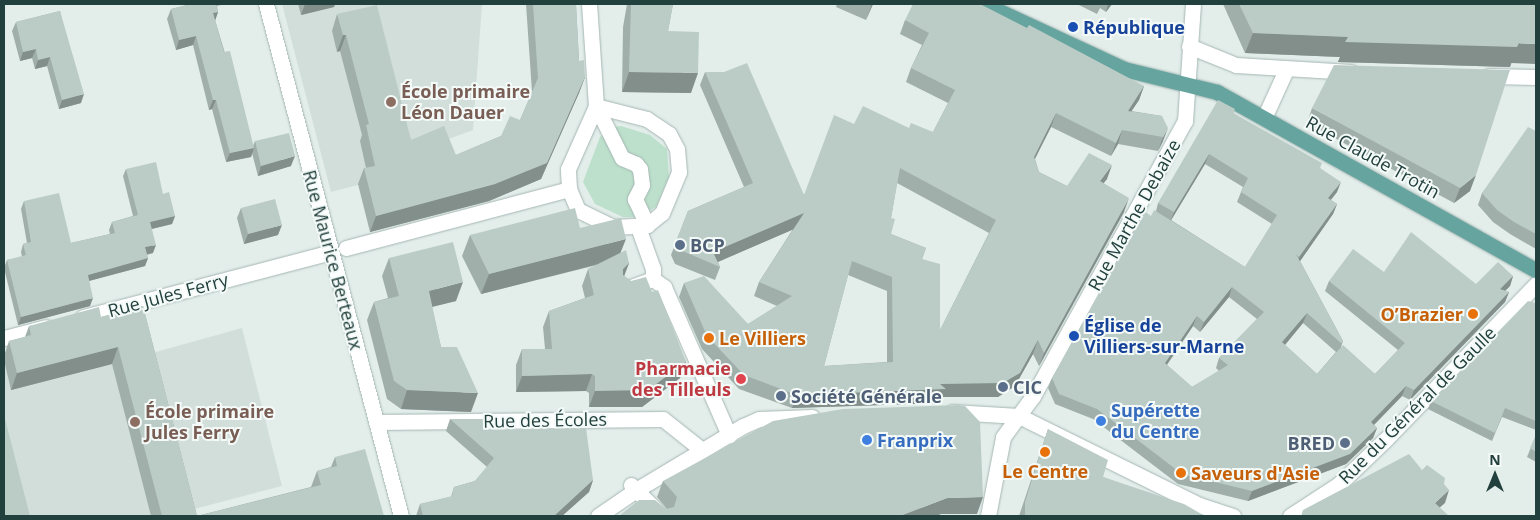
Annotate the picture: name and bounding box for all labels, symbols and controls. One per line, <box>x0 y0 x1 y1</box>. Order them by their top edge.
place label: République <box>1083 16 1185 38</box>
marker: République <box>1067 21 1079 33</box>
place label: École primaire Léon Dauer <box>401 81 530 124</box>
marker: École primaire Léon Dauer <box>385 96 397 108</box>
street label: Rue Claude Trotin <box>1302 111 1444 203</box>
street label: Rue Marthe Debaize <box>1083 135 1185 295</box>
street label: Rue Maurice Berteaux <box>299 168 367 352</box>
place label: BCP <box>690 234 725 256</box>
marker: BCP <box>674 239 686 251</box>
street label: Rue Jules Ferry <box>105 269 231 321</box>
place label: O’Brazier <box>1381 303 1463 325</box>
marker: O’Brazier <box>1467 308 1479 320</box>
place label: Église de Villiers-sur-Marne <box>1084 315 1244 358</box>
street label: Rue du Général de Gaulle <box>1334 322 1500 488</box>
place label: Le Villiers <box>719 327 806 349</box>
marker: Église de Villiers-sur-Marne <box>1068 330 1080 342</box>
marker: Le Villiers <box>703 332 715 344</box>
place label: Pharmacie des Tilleuls <box>632 358 731 400</box>
marker: Pharmacie des Tilleuls <box>735 373 747 385</box>
place label: CIC <box>1013 376 1042 398</box>
marker: CIC <box>997 381 1009 393</box>
place label: Société Générale <box>791 385 942 407</box>
marker: Société Générale <box>775 390 787 402</box>
place label: Supérette du Centre <box>1111 400 1200 442</box>
place label: École primaire Jules Ferry <box>145 401 274 444</box>
street label: Rue des Écoles <box>483 408 607 432</box>
marker: Supérette du Centre <box>1095 415 1107 427</box>
marker: École primaire Jules Ferry <box>129 416 141 428</box>
place label: Franprix <box>877 429 953 451</box>
place label: BRED <box>1288 432 1335 454</box>
marker: Franprix <box>861 434 873 446</box>
marker: BRED <box>1339 437 1351 449</box>
marker: Le Centre <box>1039 446 1051 458</box>
north arrow <box>1470 450 1520 500</box>
text: N <box>1489 450 1501 469</box>
place label: Le Centre <box>1002 460 1088 482</box>
place label: Saveurs d'Asie <box>1191 462 1320 484</box>
marker: Saveurs d'Asie <box>1175 467 1187 479</box>

